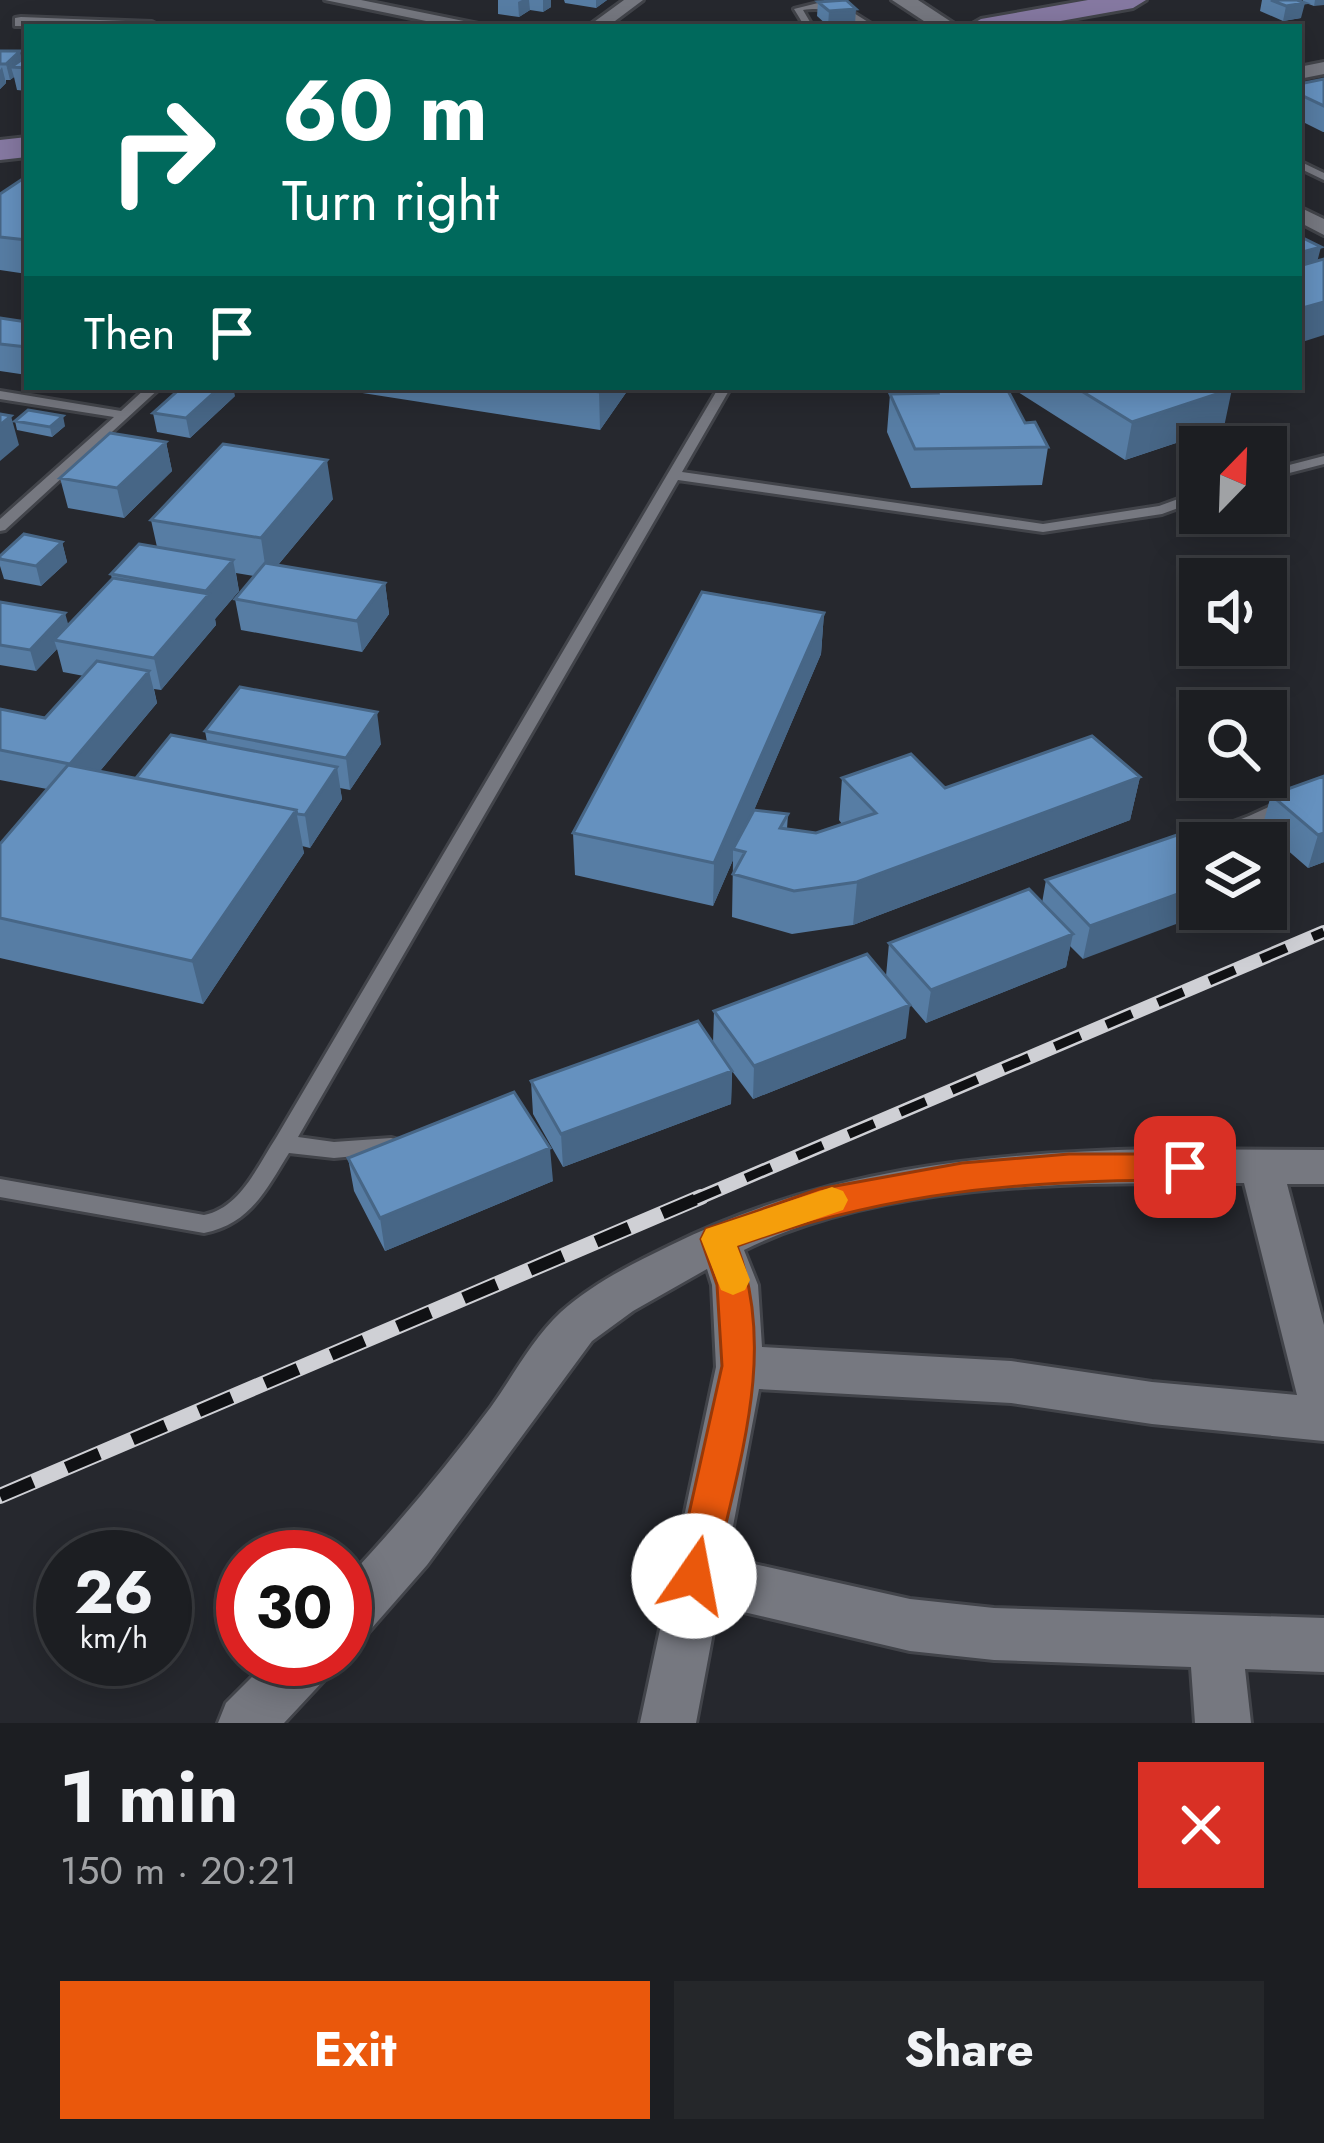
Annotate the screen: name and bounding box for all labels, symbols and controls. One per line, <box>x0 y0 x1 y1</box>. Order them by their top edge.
text: 60 m <box>282 50 488 172</box>
icon: right <box>84 72 240 228</box>
text: Turn right <box>282 162 499 240</box>
icon: arrive <box>199 300 265 366</box>
text: Then <box>84 301 175 366</box>
north arrow <box>1179 426 1287 534</box>
map controls <box>1179 426 1287 930</box>
button: sound <box>1179 558 1287 666</box>
button: search <box>1179 690 1287 798</box>
button: layers <box>1179 822 1287 930</box>
pin <box>1134 1116 1236 1218</box>
icon: arrive <box>1152 1134 1218 1200</box>
position arrow <box>631 1513 757 1639</box>
speed limit sign: 30 <box>216 1530 372 1686</box>
text: 26 <box>74 1549 154 1636</box>
text: km/h <box>80 1616 148 1659</box>
text: 1 min <box>60 1745 239 1849</box>
button: close <box>1138 1762 1264 1888</box>
text: 150 m · 20:21 <box>60 1842 297 1899</box>
button: Exit <box>60 1981 650 2119</box>
button: Share <box>674 1981 1264 2119</box>

